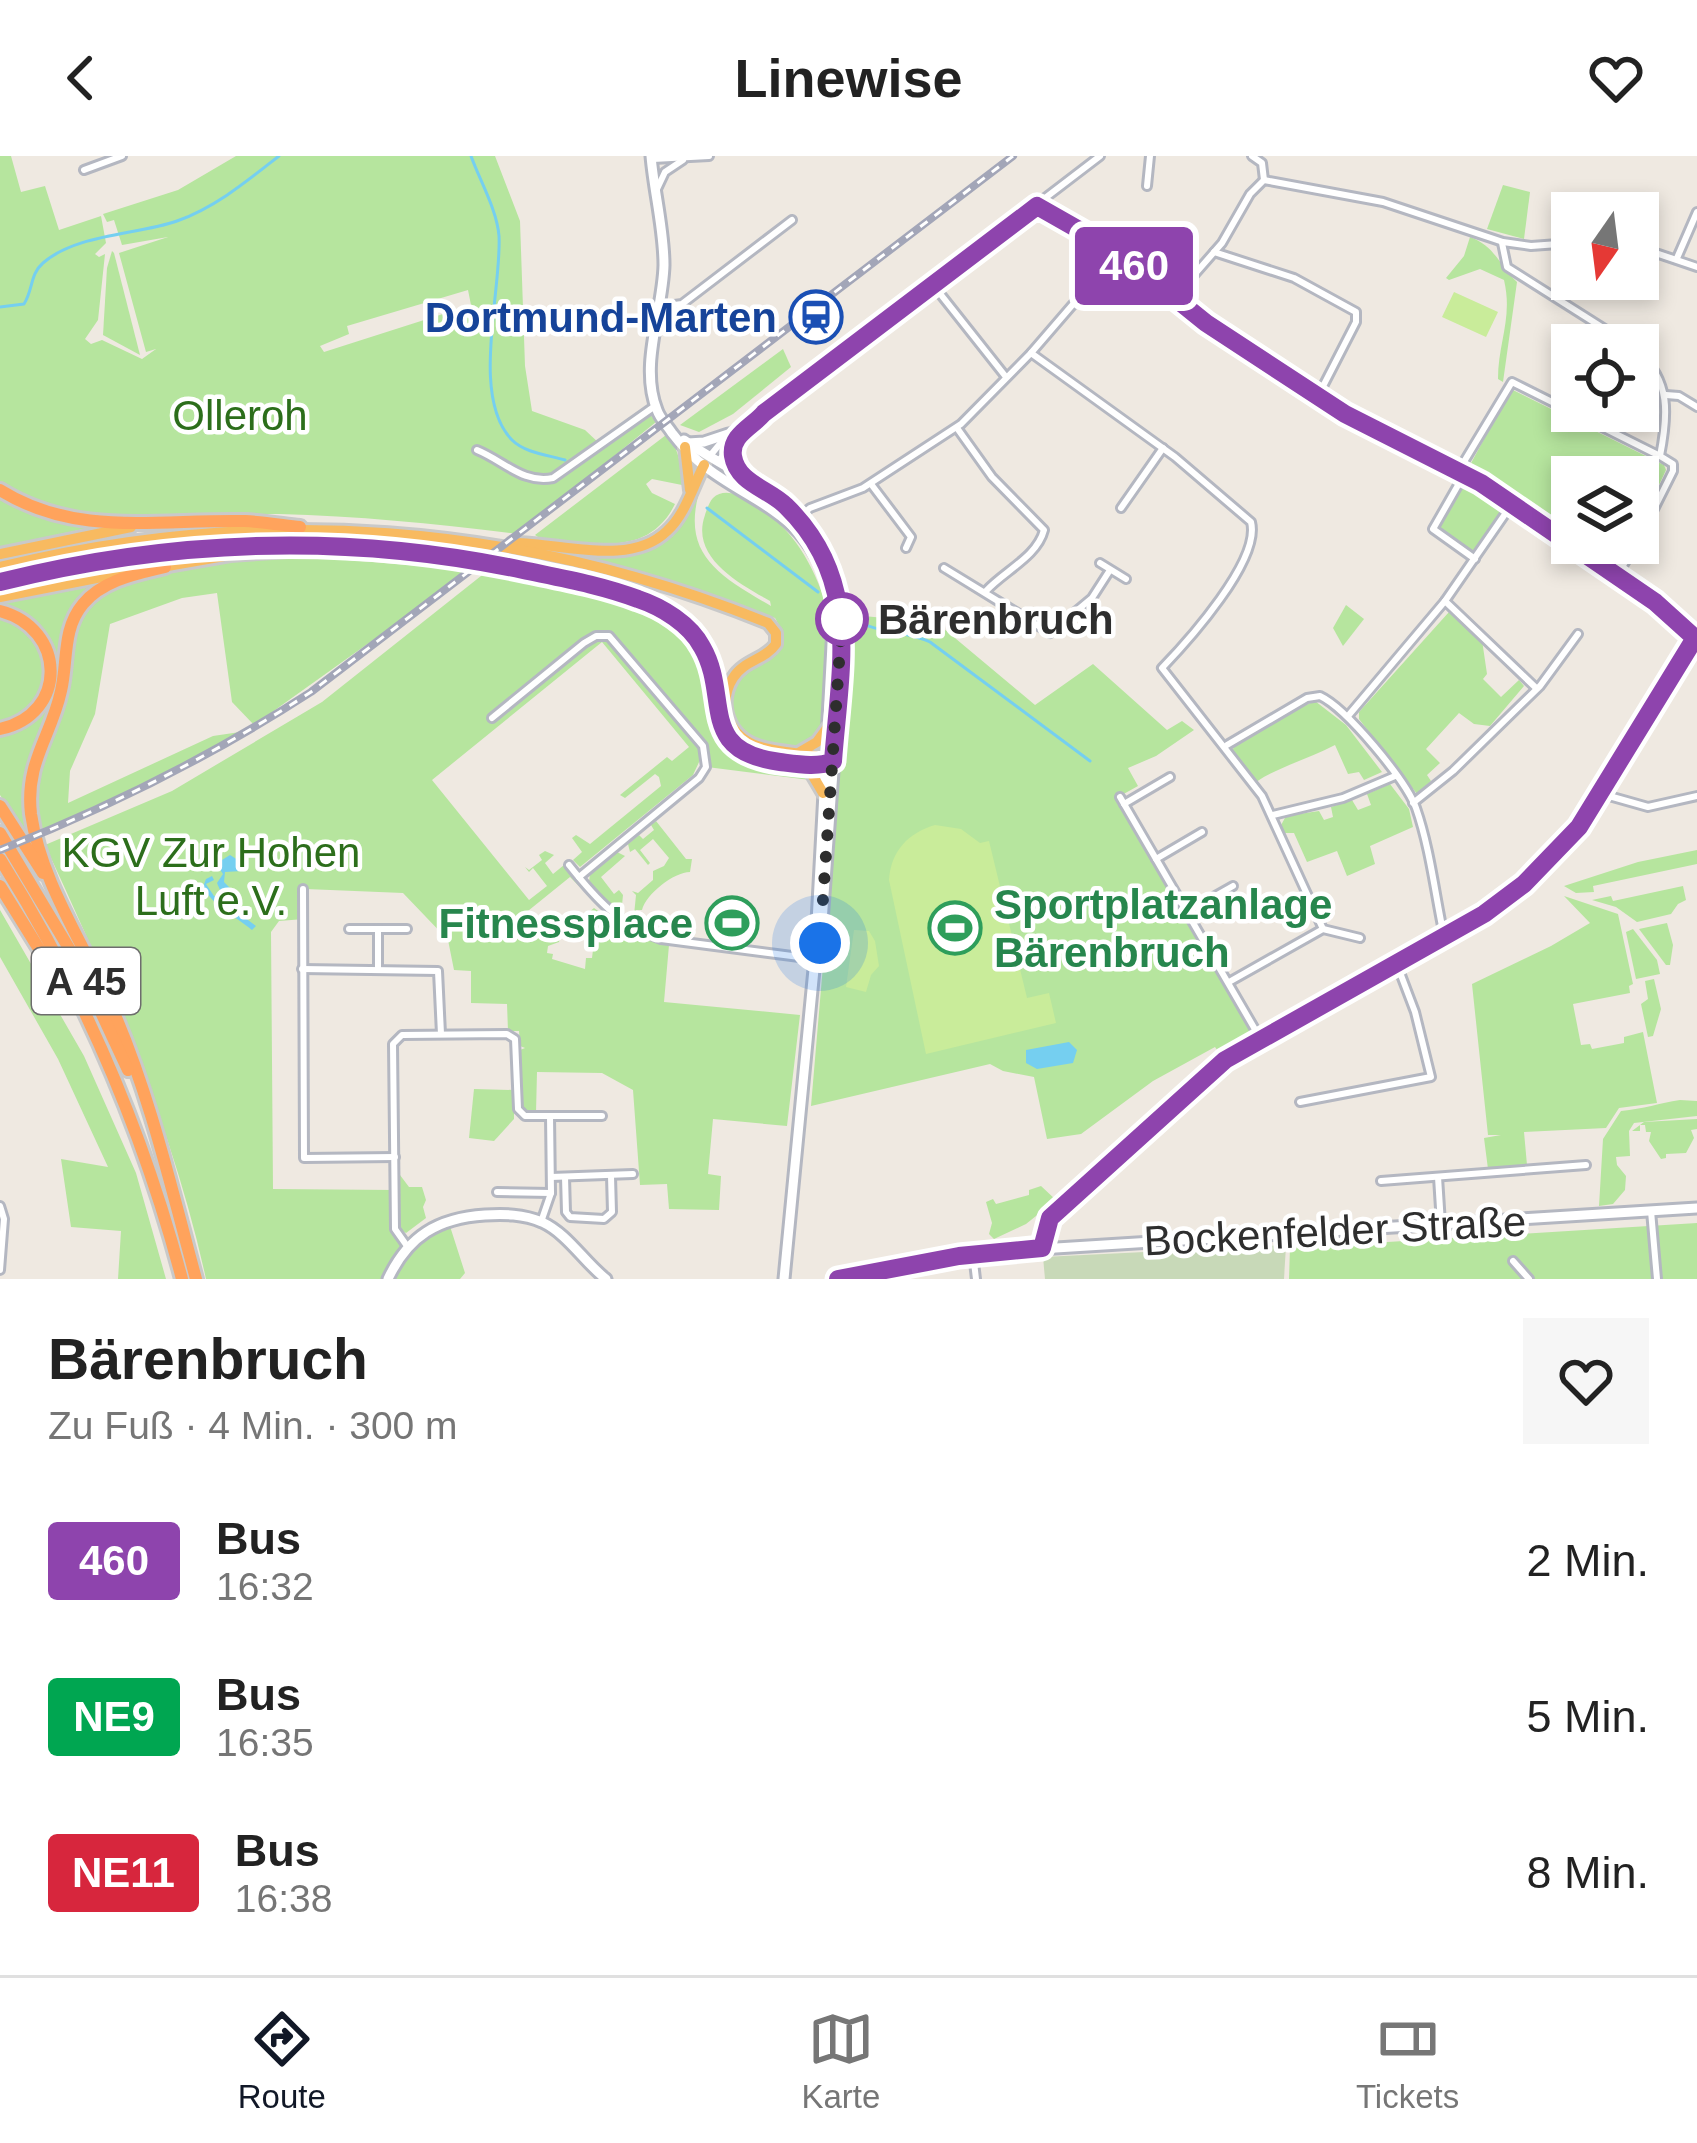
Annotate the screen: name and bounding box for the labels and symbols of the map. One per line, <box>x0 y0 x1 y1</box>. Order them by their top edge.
north arrow <box>1551 192 1659 300</box>
line badge: 460 <box>1065 227 1203 305</box>
station icon: Dortmund-Marten <box>788 289 844 345</box>
place label: Dortmund-Marten <box>425 294 777 341</box>
park label: Olleroh <box>172 392 308 439</box>
marker: Bärenbruch <box>817 594 867 644</box>
place label: Bärenbruch <box>878 596 1114 643</box>
park label: KGV Zur Hohen Luft e.V. <box>62 829 360 924</box>
place label: Sportplatzanlage Bärenbruch <box>994 881 1332 976</box>
sports icon: Fitnessplace <box>704 895 760 951</box>
place label: Fitnessplace <box>439 900 693 947</box>
sports icon: Sportplatzanlage Bärenbruch <box>927 900 983 956</box>
your location <box>790 913 850 973</box>
road number: A 45 <box>32 948 140 1014</box>
street label: Bockenfelder Straße <box>1143 1198 1527 1264</box>

